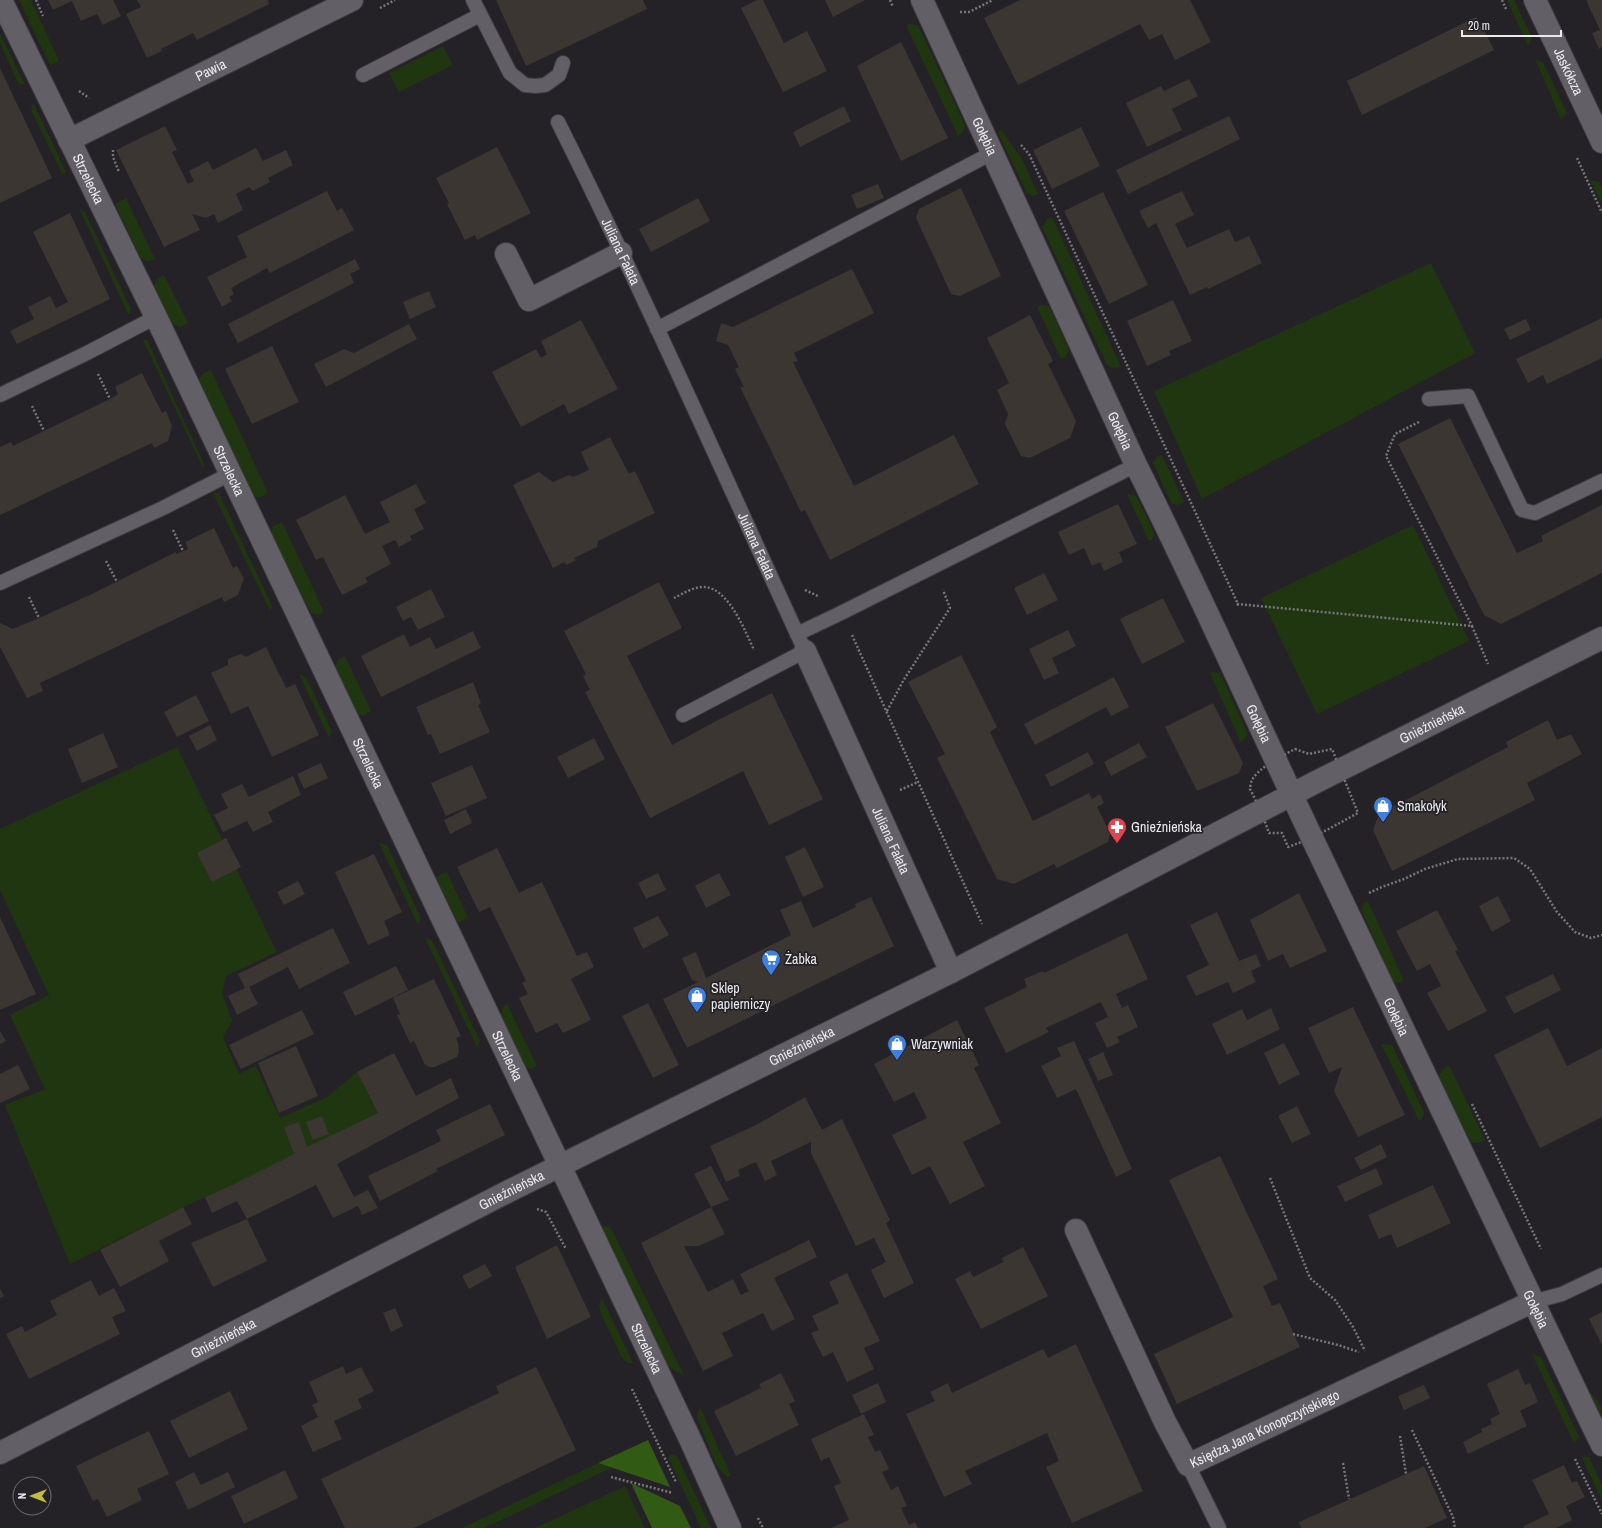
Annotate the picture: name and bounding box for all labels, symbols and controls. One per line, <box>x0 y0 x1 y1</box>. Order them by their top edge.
scale bar <box>1462 12 1561 38</box>
text: 20 m <box>1468 18 1490 34</box>
street label: Jaskółcza <box>1550 45 1588 99</box>
street label: Pawia <box>192 55 229 85</box>
street label: Gołębia <box>968 114 1002 159</box>
street label: Strzelecka <box>69 151 109 207</box>
street label: Juliana Fałata <box>597 215 645 288</box>
street label: Gołębia <box>1104 409 1137 453</box>
street label: Strzelecka <box>209 443 249 499</box>
street label: Juliana Fałata <box>734 509 780 583</box>
street label: Gnieźnieńska <box>1396 699 1468 748</box>
street label: Gołębia <box>1242 701 1276 746</box>
street label: Strzelecka <box>349 735 388 792</box>
shop icon: Smakołyk <box>1372 795 1394 823</box>
place label: Smakołyk <box>1397 797 1447 815</box>
street label: Juliana Fałata <box>868 804 914 877</box>
pharmacy icon: Gnieźnieńska <box>1106 816 1128 844</box>
place label: Gnieźnieńska <box>1131 818 1202 836</box>
supermarket icon: Żabka <box>760 948 782 976</box>
place label: Żabka <box>785 950 818 968</box>
place label: Sklep papierniczy <box>711 979 771 1013</box>
shop icon: Sklep papierniczy <box>686 985 708 1013</box>
street label: Gołębia <box>1380 995 1413 1039</box>
street label: Gnieźnieńska <box>766 1022 838 1070</box>
street label: Strzelecka <box>488 1028 528 1084</box>
shop icon: Warzywniak <box>886 1033 908 1061</box>
place label: Warzywniak <box>911 1035 973 1053</box>
street label: Gnieźnieńska <box>476 1166 548 1214</box>
street label: Gołębia <box>1519 1287 1553 1332</box>
street label: Gnieźnieńska <box>188 1314 259 1362</box>
street label: Strzelecka <box>627 1320 667 1377</box>
street label: Księdza Jana Konopczyńskiego <box>1187 1386 1342 1472</box>
north arrow <box>12 1476 52 1516</box>
text: N <box>15 1493 29 1499</box>

